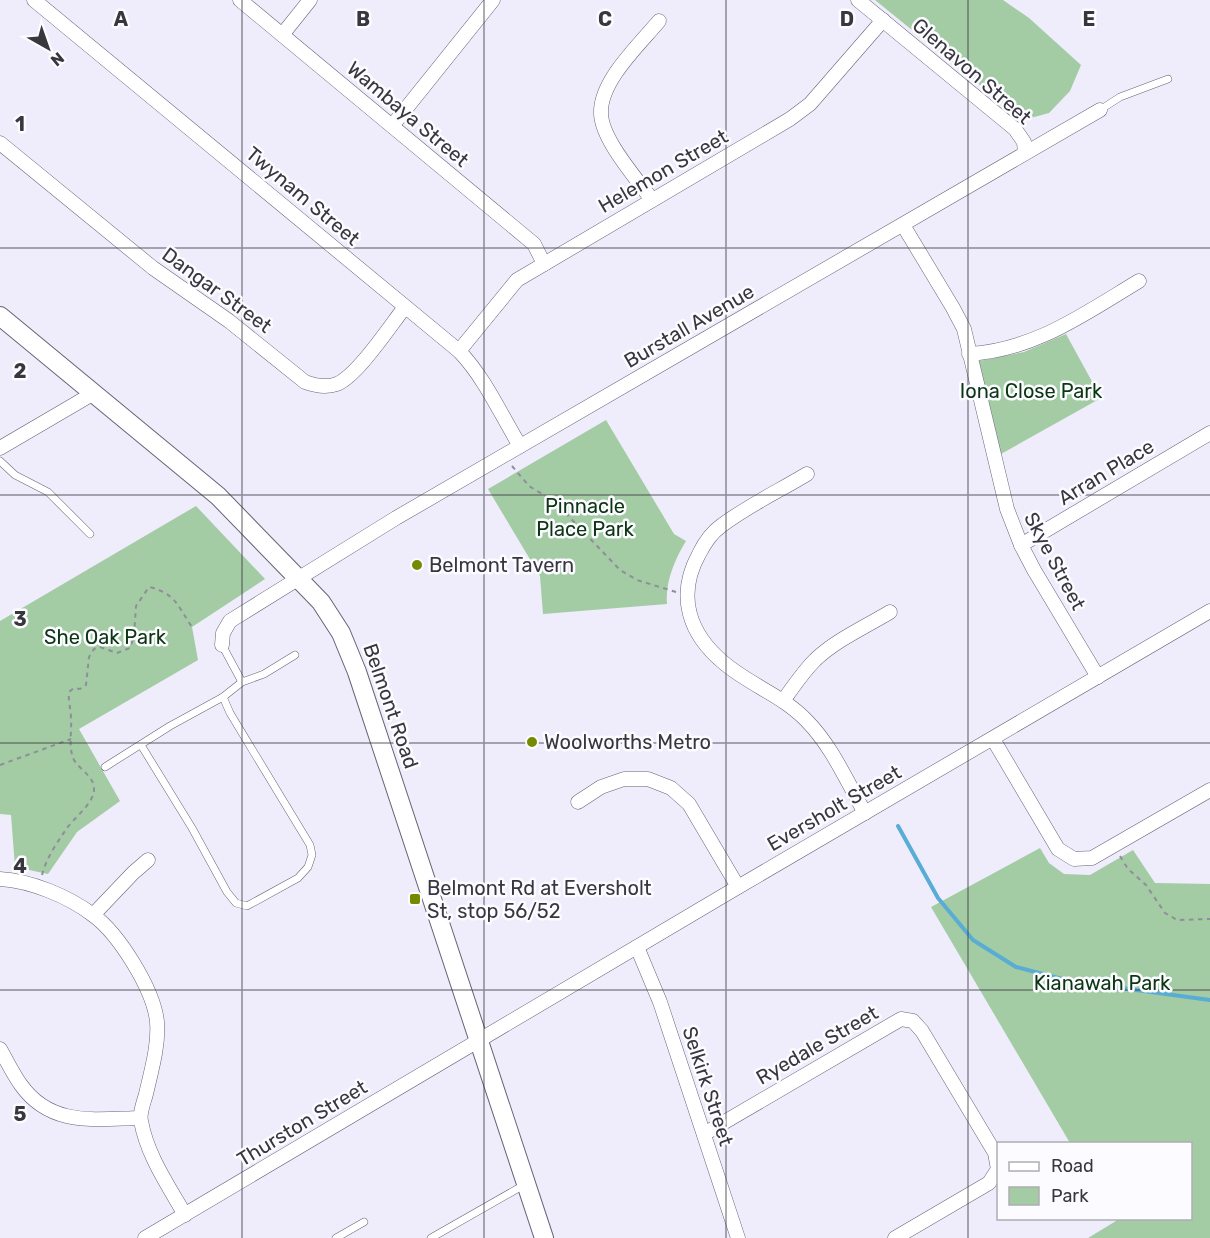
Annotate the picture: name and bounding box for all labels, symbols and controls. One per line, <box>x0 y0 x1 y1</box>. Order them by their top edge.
text: A <box>114 7 129 31</box>
text: B <box>356 7 370 31</box>
text: C <box>598 7 612 31</box>
text: D <box>840 7 854 31</box>
text: E <box>1083 7 1095 31</box>
street label: Glenavon Street <box>908 13 1036 129</box>
north arrow <box>18 18 78 78</box>
text: N <box>47 48 68 70</box>
street label: Wambaya Street <box>342 56 474 172</box>
text: 1 <box>15 112 25 136</box>
street label: Helemon Street <box>594 124 732 218</box>
street label: Twynam Street <box>241 142 365 251</box>
street label: Dangar Street <box>157 242 277 338</box>
street label: Burstall Avenue <box>620 279 758 373</box>
text: 2 <box>14 359 27 383</box>
park label: Iona Close Park <box>960 379 1103 403</box>
street label: Arran Place <box>1054 434 1158 510</box>
park label: Pinnacle Place Park <box>536 494 634 541</box>
street label: Skye Street <box>1019 508 1091 614</box>
place label: Belmont Tavern <box>429 553 574 577</box>
marker: Belmont Tavern <box>410 558 424 572</box>
text: 3 <box>13 607 27 631</box>
park label: She Oak Park <box>44 625 167 649</box>
street label: Belmont Road <box>358 640 424 772</box>
place label: Woolworths Metro <box>544 730 711 754</box>
marker: Woolworths Metro <box>525 735 539 749</box>
street label: Eversholt Street <box>763 760 905 856</box>
text: 4 <box>13 854 27 878</box>
place label: Belmont Rd at Eversholt St, stop 56/52 <box>427 876 652 923</box>
marker: Belmont Rd at Eversholt St, stop 56/52 <box>408 892 422 906</box>
park label: Kianawah Park <box>1034 971 1171 995</box>
street label: Ryedale Street <box>752 1000 882 1090</box>
street label: Selkirk Street <box>677 1023 739 1149</box>
street label: Thurston Street <box>233 1075 371 1171</box>
text: 5 <box>14 1102 27 1126</box>
legend <box>997 1142 1192 1220</box>
text: Road <box>1051 1155 1094 1177</box>
text: Park <box>1051 1185 1089 1207</box>

